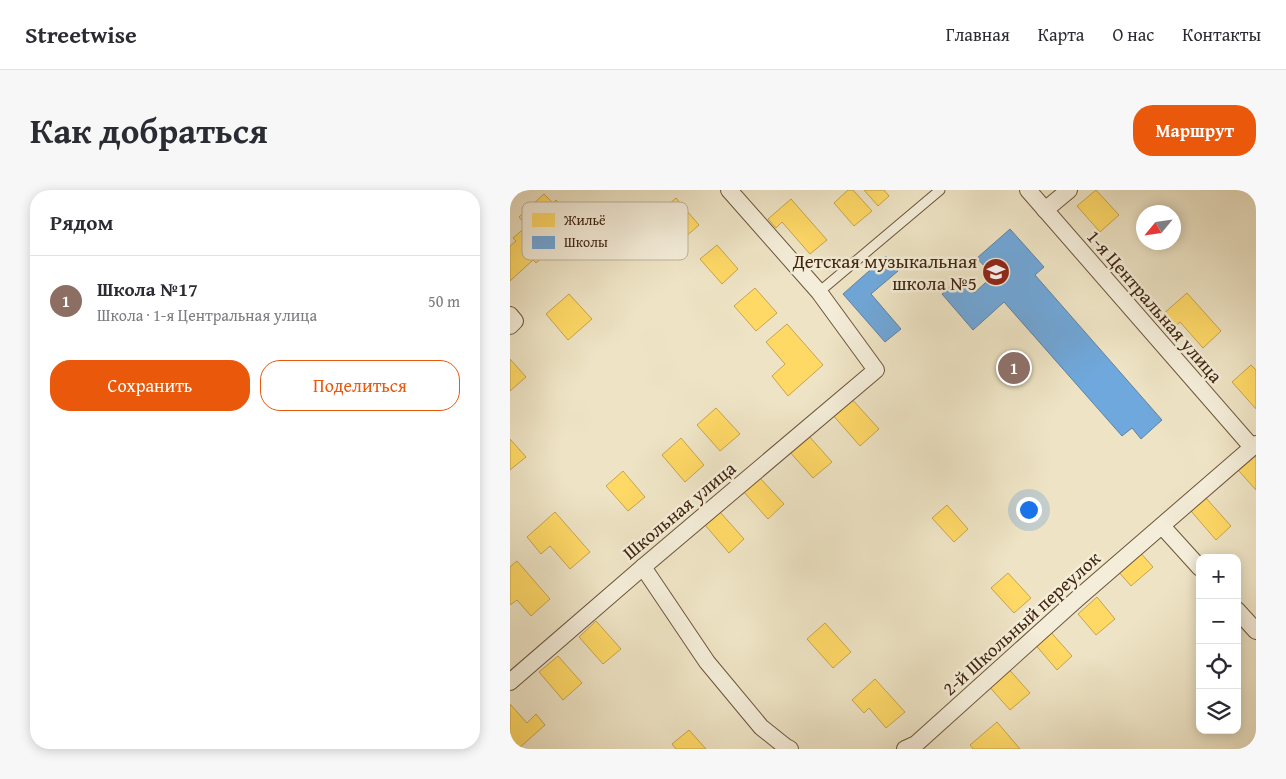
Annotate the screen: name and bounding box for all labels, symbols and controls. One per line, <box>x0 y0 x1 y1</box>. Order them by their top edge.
text: Streetwise <box>25 17 137 52</box>
text: Главная <box>946 21 1010 48</box>
text: Карта <box>1038 21 1084 48</box>
text: О нас <box>1112 21 1154 48</box>
text: Контакты <box>1182 21 1261 48</box>
text: Как добраться <box>30 105 268 156</box>
button: Маршрут <box>1133 105 1256 156</box>
legend <box>522 202 688 260</box>
north arrow <box>1136 205 1181 250</box>
text: Рядом <box>50 207 113 238</box>
text: Жильё <box>563 210 606 230</box>
street label: 1-я Центральная улица <box>1081 223 1229 389</box>
text: Школы <box>564 232 608 252</box>
place label: Детская музыкальная школа №5 <box>792 247 977 297</box>
school or university icon: Детская музыкальная школа №5 <box>981 257 1011 287</box>
text: Школа №17 <box>97 275 198 303</box>
text: 1 <box>62 289 70 313</box>
text: 50 m <box>428 289 460 313</box>
text: Школа · 1-я Центральная улица <box>97 303 317 327</box>
pin: 1 <box>998 349 1030 387</box>
button: Сохранить <box>50 360 250 411</box>
button: Поделиться <box>260 360 460 411</box>
street label: Школьная улица <box>616 454 742 566</box>
your location <box>1016 497 1042 523</box>
street label: 2-й Школьный переулок <box>936 544 1106 702</box>
map controls <box>1196 554 1241 734</box>
button: + <box>1196 554 1241 599</box>
button: − <box>1196 599 1241 644</box>
button: locate <box>1196 644 1241 689</box>
button: layers <box>1196 689 1241 734</box>

